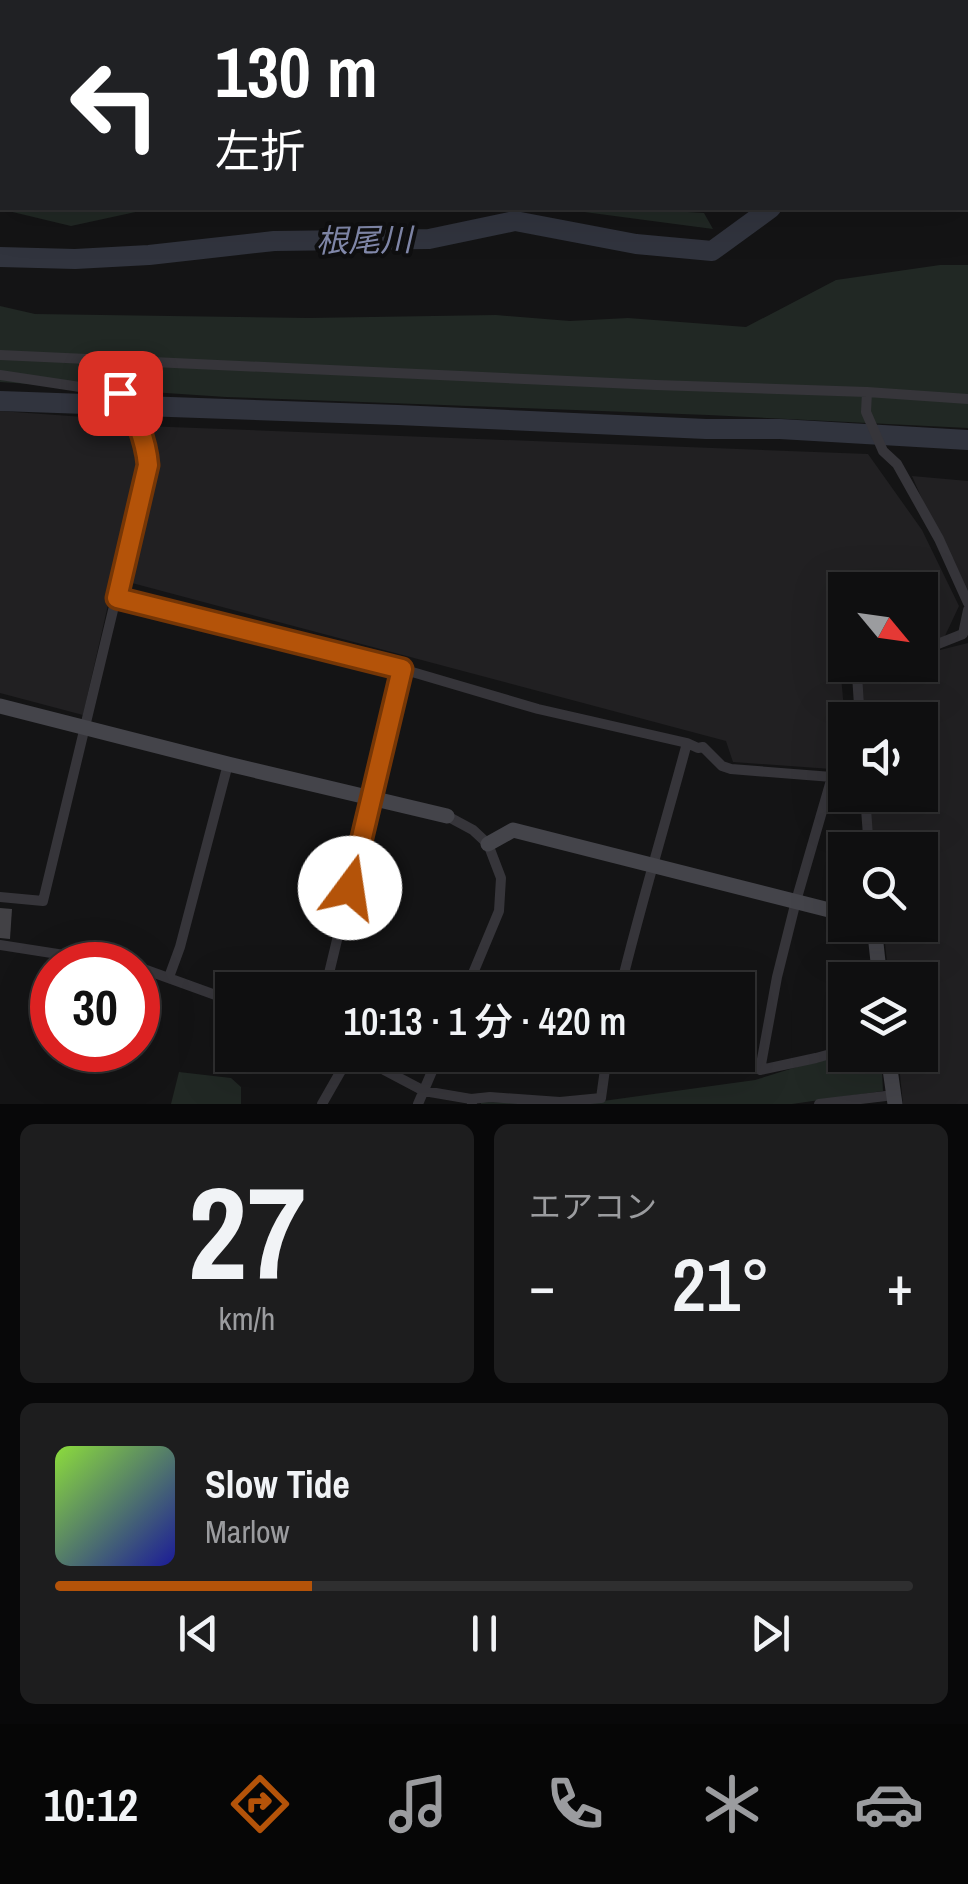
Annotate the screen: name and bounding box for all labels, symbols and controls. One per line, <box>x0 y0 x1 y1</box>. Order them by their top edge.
text: 130 m <box>215 25 378 119</box>
icon: left <box>50 40 180 170</box>
text: 左折 <box>215 120 305 181</box>
water label: 根尾川 <box>316 218 415 262</box>
pin <box>78 351 163 436</box>
icon: arrive <box>93 366 148 421</box>
north arrow <box>828 572 938 682</box>
map controls <box>828 572 938 1072</box>
button: sound <box>828 702 938 812</box>
button: search <box>828 832 938 942</box>
position arrow <box>298 836 402 940</box>
speed limit sign: 30 <box>30 942 160 1072</box>
button: layers <box>828 962 938 1072</box>
text: 10:13 · 1 分 · 420 m <box>344 996 626 1047</box>
text: 27 <box>188 1144 306 1320</box>
text: エアコン <box>529 1185 657 1228</box>
text: 21° <box>672 1233 770 1334</box>
text: − <box>529 1248 555 1322</box>
text: + <box>887 1248 913 1322</box>
text: km/h <box>219 1297 275 1340</box>
text: Slow Tide <box>205 1459 350 1510</box>
text: Marlow <box>205 1510 290 1553</box>
icon: previous <box>171 1606 226 1661</box>
icon: pause <box>457 1606 512 1661</box>
icon: next <box>743 1606 798 1661</box>
icon: directions <box>225 1769 295 1839</box>
icon: music <box>383 1769 453 1839</box>
icon: phone <box>540 1769 610 1839</box>
icon: climate <box>697 1769 767 1839</box>
icon: car <box>854 1769 924 1839</box>
text: 10:12 <box>44 1774 138 1835</box>

